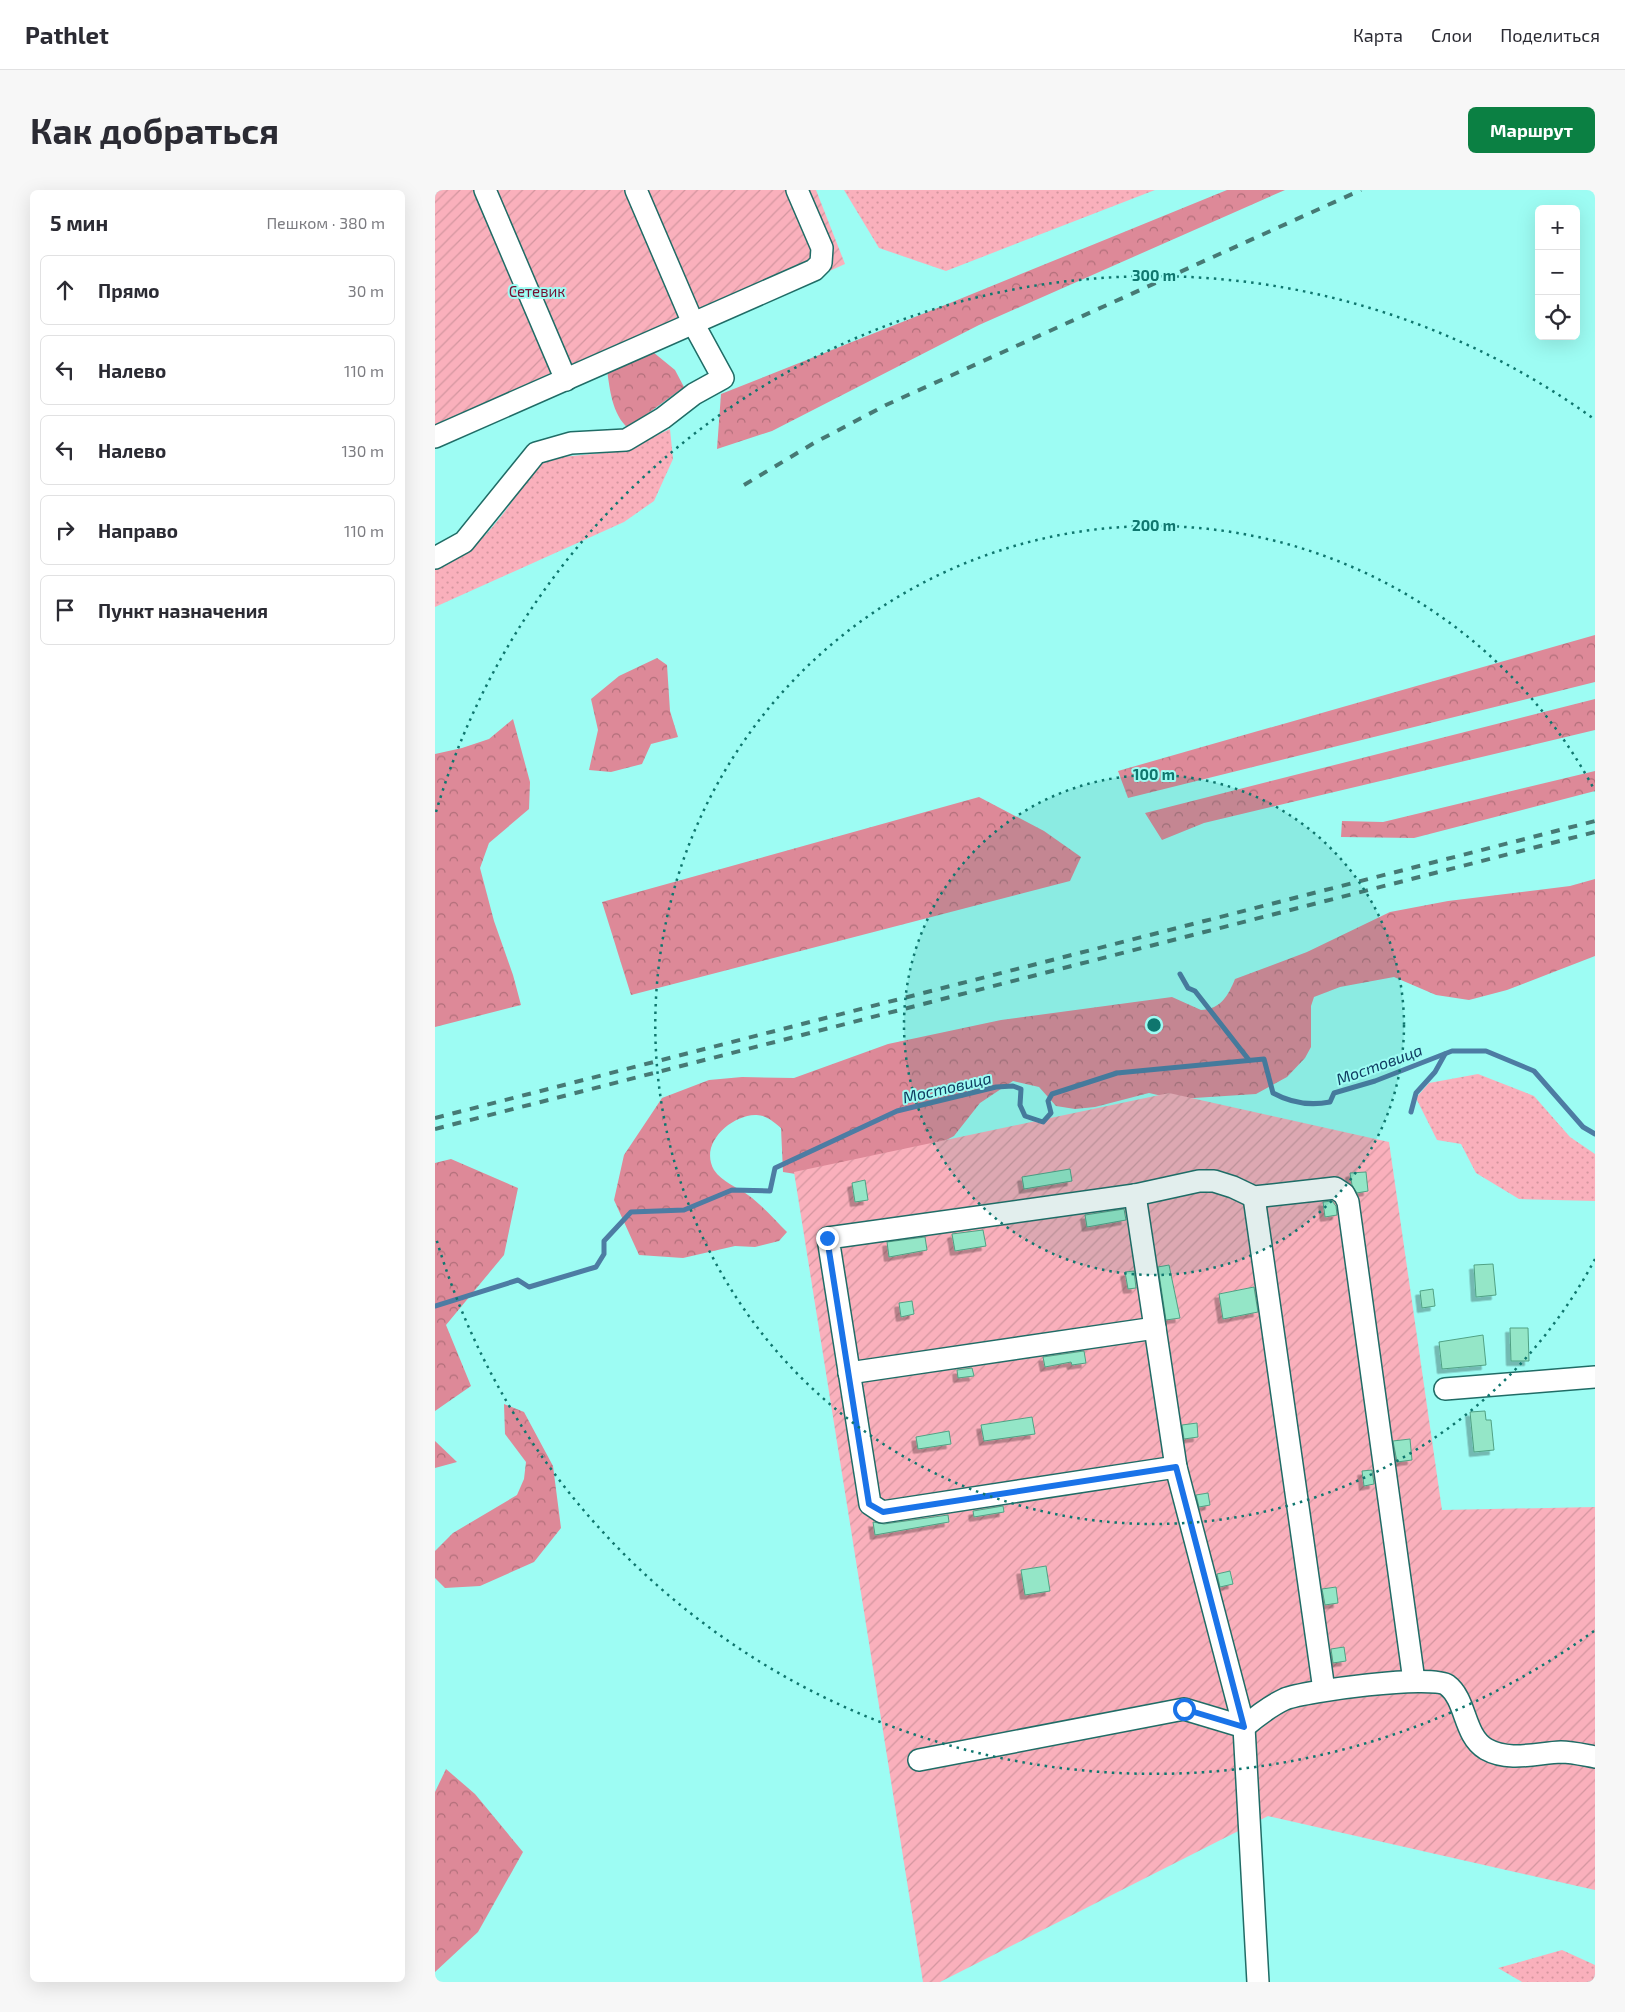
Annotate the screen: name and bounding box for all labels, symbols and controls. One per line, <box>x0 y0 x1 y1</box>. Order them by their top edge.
text: Pathlet <box>25 20 109 49</box>
text: Карта <box>1353 24 1403 46</box>
text: Слои <box>1431 24 1472 46</box>
text: Поделиться <box>1500 24 1600 46</box>
button: Маршрут <box>1468 107 1595 153</box>
text: Как добраться <box>30 109 279 151</box>
map controls <box>1535 205 1580 340</box>
button: + <box>1535 205 1580 250</box>
text: 5 мин <box>50 210 108 235</box>
text: Пешком · 380 m <box>266 213 385 232</box>
button: − <box>1535 250 1580 295</box>
text: 300 m <box>1132 266 1176 284</box>
icon: ahead <box>51 276 79 304</box>
text: Прямо <box>98 279 160 302</box>
text: 30 m <box>348 281 384 300</box>
park label: Сетевик <box>509 282 565 300</box>
button: locate <box>1535 295 1580 340</box>
icon: left <box>51 356 79 384</box>
text: Налево <box>98 359 166 382</box>
text: 110 m <box>344 361 384 380</box>
icon: left <box>51 436 79 464</box>
text: Налево <box>98 439 166 462</box>
text: 130 m <box>342 441 384 460</box>
icon: right <box>51 516 79 544</box>
text: 200 m <box>1132 516 1176 534</box>
text: Направо <box>98 519 178 542</box>
text: 110 m <box>344 521 384 540</box>
icon: arrive <box>51 596 79 624</box>
text: Пункт назначения <box>98 599 268 622</box>
text: 100 m <box>1133 765 1175 783</box>
centre of rings <box>1145 1016 1163 1034</box>
water label: Мостовица <box>1333 1040 1425 1088</box>
water label: Мостовица <box>901 1068 993 1106</box>
route end <box>816 1227 839 1250</box>
route start <box>1173 1698 1196 1721</box>

